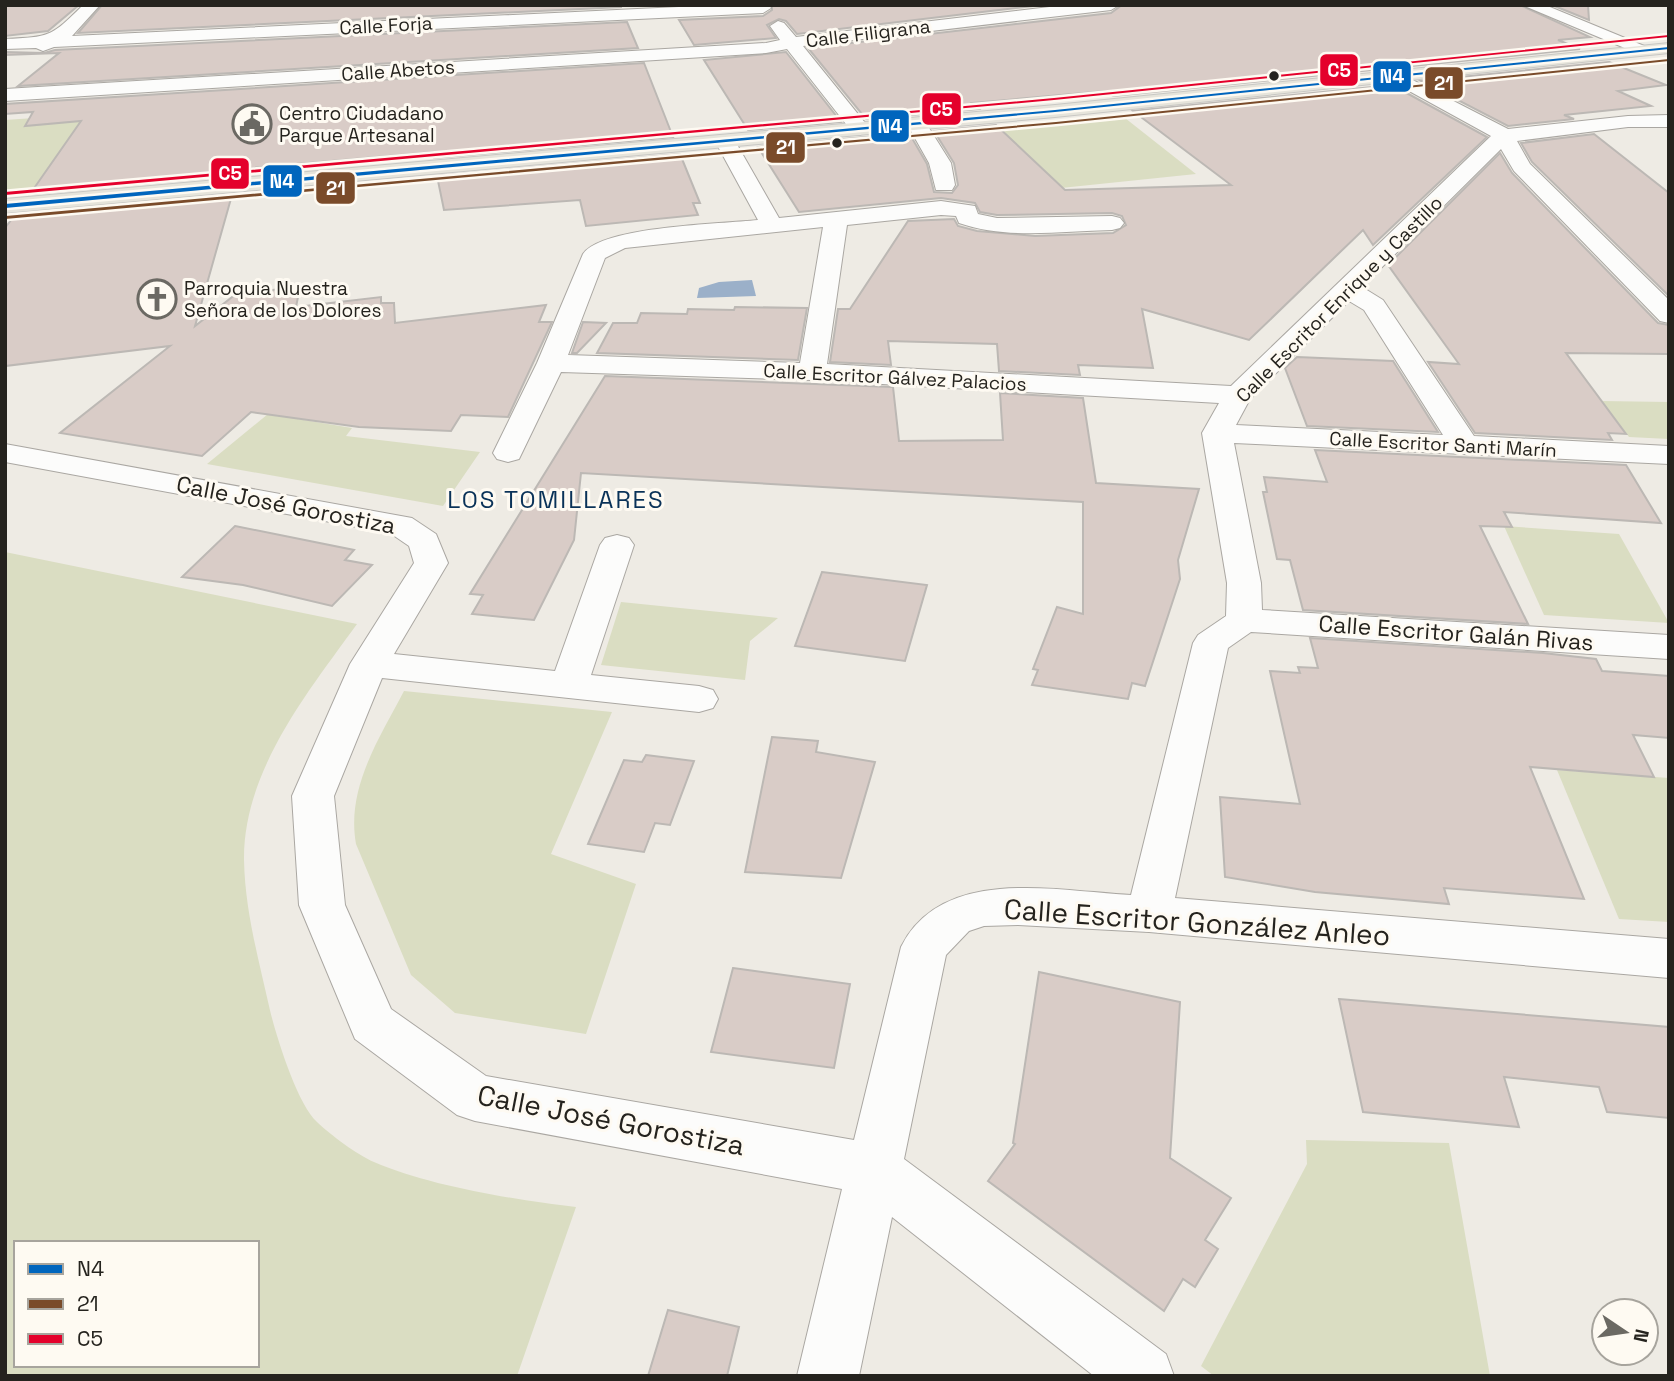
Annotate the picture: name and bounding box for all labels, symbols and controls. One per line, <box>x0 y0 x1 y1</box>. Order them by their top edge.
street label: Calle Forja <box>339 11 433 40</box>
street label: Calle Filigrana <box>804 13 932 54</box>
line badge: C5 <box>1319 53 1359 87</box>
street label: Calle Abetos <box>341 54 456 87</box>
text: C5 <box>1327 58 1351 83</box>
line badge: N4 <box>1372 60 1412 93</box>
text: N4 <box>1380 64 1404 89</box>
line badge: 21 <box>1424 66 1464 100</box>
unlabelled marker <box>1267 69 1281 83</box>
text: 21 <box>1434 71 1454 96</box>
line badge: C5 <box>921 92 962 126</box>
text: C5 <box>929 97 953 122</box>
place label: Centro Ciudadano Parque Artesanal <box>279 101 444 148</box>
public building icon: Centro Ciudadano Parque Artesanal <box>231 103 273 145</box>
line badge: N4 <box>870 109 910 143</box>
text: N4 <box>878 114 902 139</box>
line badge: 21 <box>765 131 806 164</box>
text: 21 <box>776 135 796 160</box>
unlabelled marker <box>830 136 844 150</box>
line badge: C5 <box>210 157 250 190</box>
text: C5 <box>218 161 242 186</box>
line badge: N4 <box>262 164 303 198</box>
text: N4 <box>270 169 294 194</box>
line badge: 21 <box>315 171 356 205</box>
text: 21 <box>326 176 346 201</box>
street label: Calle Escritor Enrique y Castillo <box>1231 191 1448 408</box>
place label: Parroquia Nuestra Señora de los Dolores <box>184 276 381 323</box>
church icon: Parroquia Nuestra Señora de los Dolores <box>136 278 178 320</box>
street label: Calle Escritor Gálvez Palacios <box>763 358 1027 397</box>
street label: Calle Escritor Santi Marín <box>1329 426 1557 463</box>
street label: Calle José Gorostiza <box>174 469 398 541</box>
district label: LOS TOMILLARES <box>447 484 665 515</box>
street label: Calle Escritor Galán Rivas <box>1317 608 1595 658</box>
street label: Calle Escritor González Anleo <box>1003 891 1391 953</box>
street label: Calle José Gorostiza <box>474 1076 748 1164</box>
legend <box>14 1241 259 1367</box>
text: N4 <box>77 1255 104 1282</box>
text: 21 <box>77 1290 98 1317</box>
north arrow <box>1590 1297 1660 1367</box>
text: C5 <box>77 1325 103 1352</box>
text: N <box>1627 1327 1655 1345</box>

